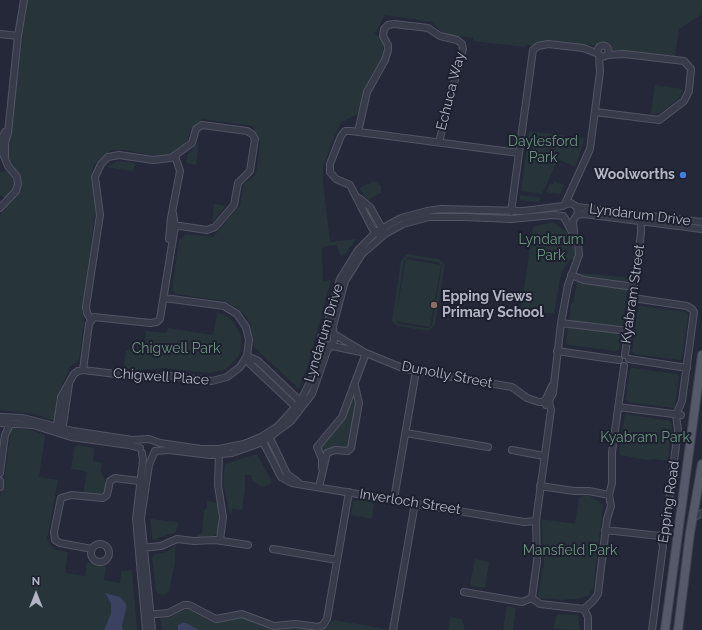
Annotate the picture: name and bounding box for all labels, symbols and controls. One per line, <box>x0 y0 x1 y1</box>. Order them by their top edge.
street label: Echuca Way <box>433 50 469 132</box>
park label: Daylesford Park <box>508 134 578 166</box>
place label: Woolworths <box>594 167 675 183</box>
marker: Woolworths <box>678 170 688 180</box>
street label: Lyndarum Drive <box>588 200 692 230</box>
park label: Lyndarum Park <box>518 232 584 264</box>
street label: Kyabram Street <box>618 243 648 345</box>
street label: Lyndarum Drive <box>301 282 347 384</box>
place label: Epping Views Primary School <box>442 289 544 322</box>
marker: Epping Views Primary School <box>429 300 439 310</box>
park label: Chigwell Park <box>132 341 220 357</box>
street label: Dunolly Street <box>400 358 494 392</box>
street label: Chigwell Place <box>113 365 209 389</box>
park label: Kyabram Park <box>600 430 690 446</box>
street label: Epping Road <box>655 460 683 544</box>
street label: Inverloch Street <box>358 486 462 518</box>
park label: Mansfield Park <box>523 543 617 559</box>
north arrow <box>16 574 56 614</box>
text: N <box>32 575 40 588</box>

